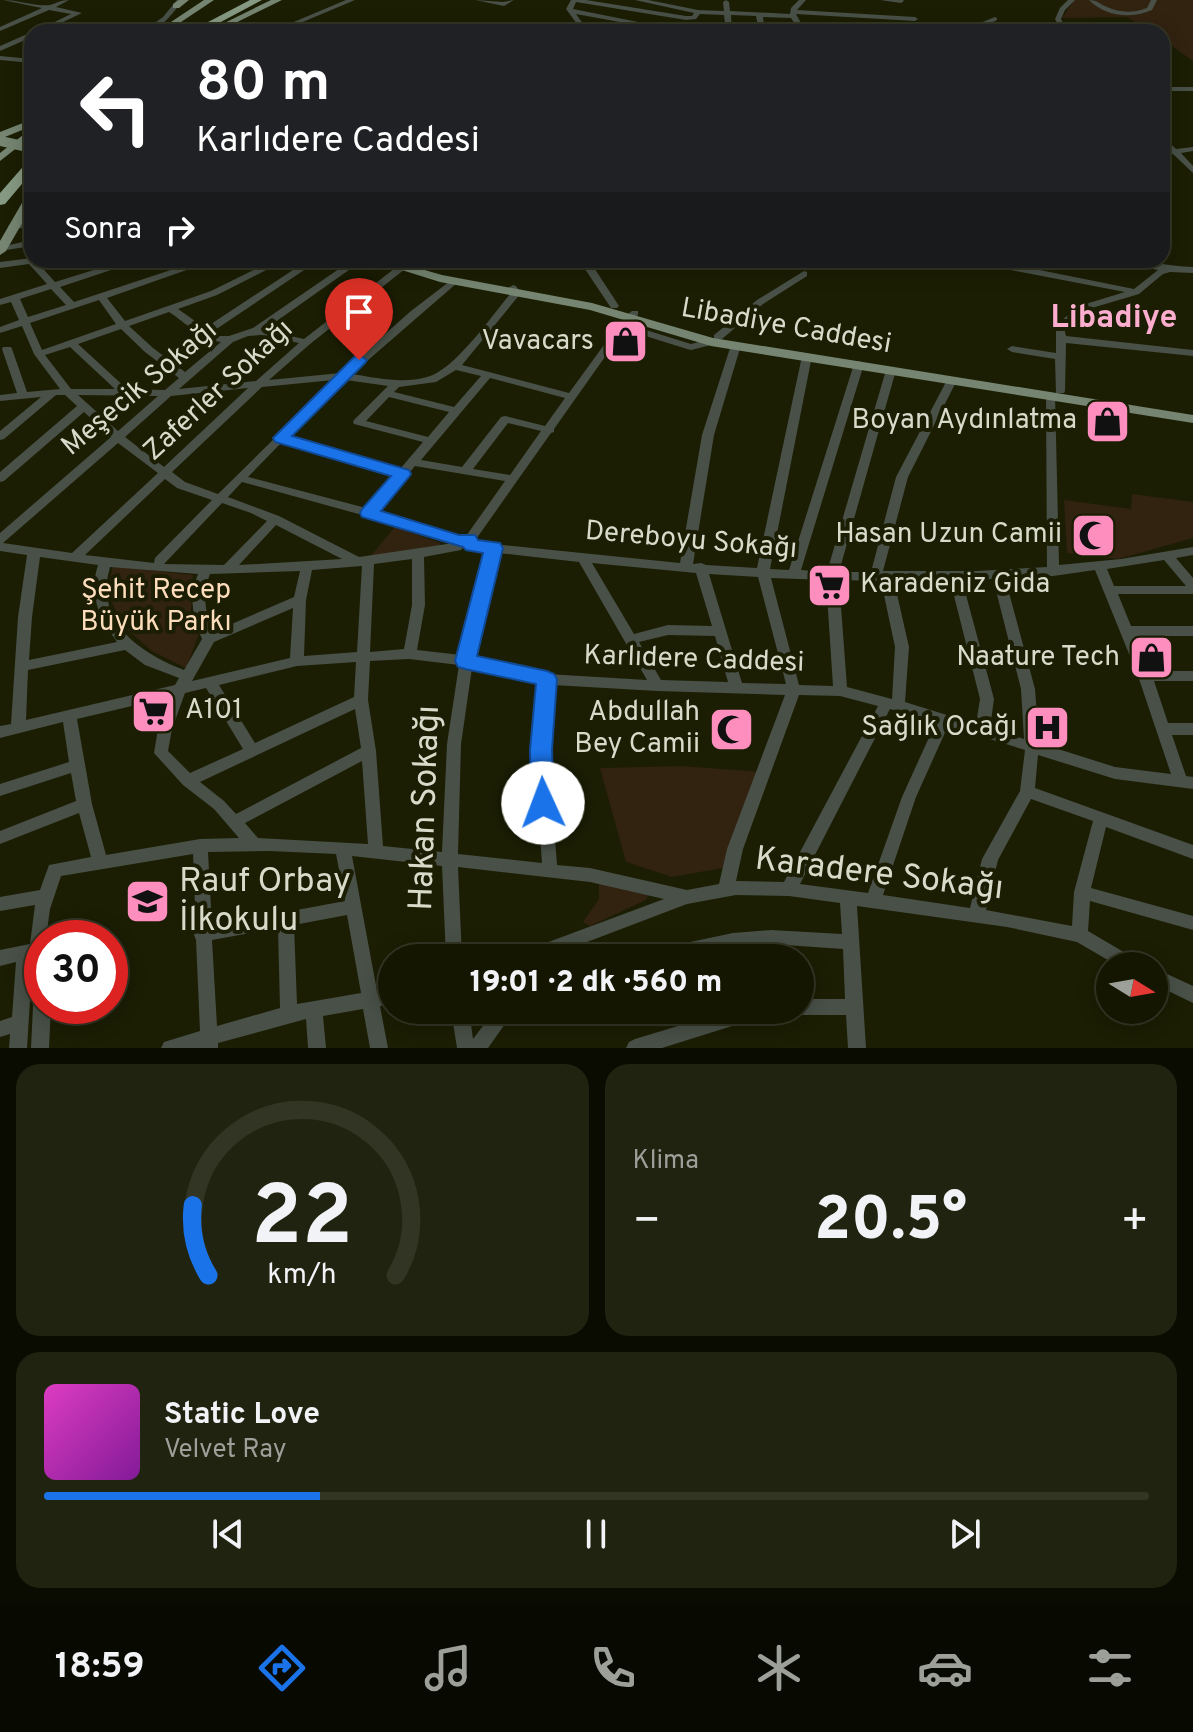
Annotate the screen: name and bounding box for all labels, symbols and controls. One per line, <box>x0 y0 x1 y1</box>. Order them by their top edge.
text: 80 m <box>196 50 330 120</box>
icon: left <box>64 56 168 160</box>
text: Karlıdere Caddesi <box>196 119 480 165</box>
icon: right <box>158 208 202 252</box>
text: Sonra <box>64 212 142 249</box>
pin <box>325 278 393 360</box>
icon: arrive <box>337 290 381 334</box>
street label: Libadiye Caddesi <box>678 291 894 363</box>
district label: Libadiye <box>1051 299 1177 339</box>
street label: Zaferler Sokağı <box>136 312 302 470</box>
street label: Meşecik Sokağı <box>55 313 225 465</box>
shop icon: Vavacars <box>601 318 649 366</box>
place label: Vavacars <box>482 324 594 360</box>
shop icon: Boyan Aydınlatma <box>1084 397 1132 445</box>
place label: Boyan Aydınlatma <box>852 403 1077 439</box>
mosque icon: Hasan Uzun Camii <box>1069 511 1117 559</box>
street label: Dereboyu Sokağı <box>584 514 798 568</box>
place label: Hasan Uzun Camii <box>835 517 1062 553</box>
supermarket icon: Karadeniz Gida <box>805 561 853 609</box>
place label: Karadeniz Gida <box>860 567 1050 603</box>
park label: Şehit Recep Büyük Parkı <box>80 573 232 641</box>
shop icon: Naature Tech <box>1127 634 1175 682</box>
street label: Karlıdere Caddesi <box>583 638 805 682</box>
place label: Naature Tech <box>956 640 1120 676</box>
supermarket icon: A101 <box>130 687 178 735</box>
place label: A101 <box>185 693 243 729</box>
place label: Abdullah Bey Camii <box>574 695 700 763</box>
street label: Hakan Sokağı <box>401 704 451 912</box>
hospital icon: Sağlık Ocağı <box>1024 704 1072 752</box>
mosque icon: Abdullah Bey Camii <box>707 705 755 753</box>
place label: Sağlık Ocağı <box>861 710 1017 746</box>
position arrow <box>501 761 585 845</box>
street label: Karadere Sokağı <box>752 838 1006 912</box>
place label: Rauf Orbay İlkokulu <box>179 861 351 943</box>
school or university icon: Rauf Orbay İlkokulu <box>124 878 172 926</box>
speed limit sign: 30 <box>24 920 128 1024</box>
north arrow <box>1096 952 1168 1024</box>
map controls <box>1096 952 1168 1024</box>
text: 19:01 · 2 dk · 560 m <box>470 965 722 1002</box>
text: Klima <box>633 1145 699 1178</box>
text: 22 <box>251 1169 353 1274</box>
text: 20.5° <box>814 1185 967 1261</box>
text: − <box>633 1195 661 1251</box>
text: + <box>1121 1195 1149 1251</box>
text: km/h <box>268 1258 337 1294</box>
text: Static Love <box>164 1397 320 1434</box>
text: Velvet Ray <box>164 1434 287 1467</box>
icon: previous <box>206 1512 250 1556</box>
icon: pause <box>574 1512 618 1556</box>
icon: next <box>943 1512 987 1556</box>
icon: directions <box>254 1640 310 1696</box>
icon: music <box>420 1640 476 1696</box>
icon: phone <box>585 1640 641 1696</box>
icon: climate <box>751 1640 807 1696</box>
icon: car <box>917 1640 973 1696</box>
icon: filters <box>1082 1640 1138 1696</box>
text: 18:59 <box>55 1645 145 1691</box>

